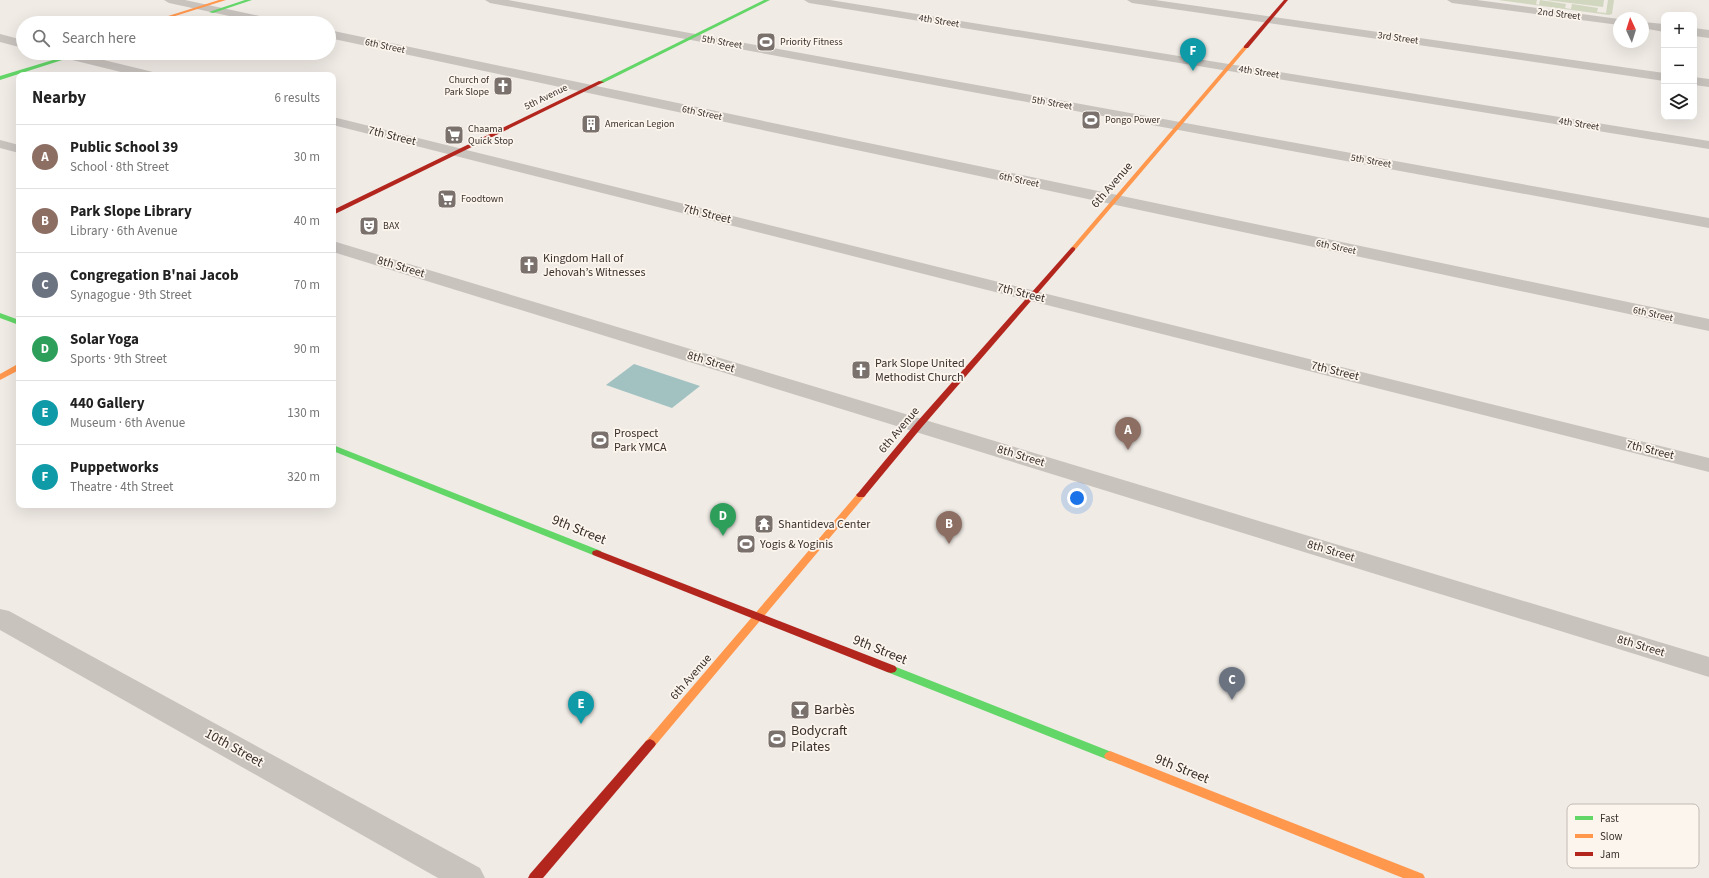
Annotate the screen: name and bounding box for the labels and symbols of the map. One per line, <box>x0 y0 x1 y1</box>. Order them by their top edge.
street label: 2nd Street <box>1537 4 1582 24</box>
street label: 4th Street <box>918 11 961 31</box>
north arrow <box>1613 12 1649 48</box>
street label: 3rd Street <box>1377 28 1420 48</box>
sports icon: Priority Fitness <box>755 31 777 53</box>
street label: 5th Street <box>701 32 744 53</box>
street label: 6th Street <box>364 35 407 57</box>
place label: Priority Fitness <box>780 35 843 49</box>
pin: F <box>1180 38 1206 71</box>
street label: 4th Street <box>1238 62 1281 82</box>
place label: Church of Park Slope <box>444 73 490 99</box>
church icon: Church of Park Slope <box>492 75 514 97</box>
street label: 5th Avenue <box>522 80 570 114</box>
street label: 5th Street <box>1031 93 1074 114</box>
street label: 6th Street <box>681 102 724 124</box>
sports icon: Pongo Power <box>1080 109 1102 131</box>
building icon: American Legion <box>580 113 602 135</box>
place label: Pongo Power <box>1105 113 1161 127</box>
street label: 4th Street <box>1558 114 1601 134</box>
place label: American Legion <box>605 117 675 131</box>
street label: 7th Street <box>366 122 418 150</box>
place label: Chaama Quick Stop <box>468 122 514 148</box>
supermarket icon: Chaama Quick Stop <box>443 124 465 146</box>
street label: 5th Street <box>1350 151 1393 172</box>
street label: 6th Avenue <box>1087 158 1137 212</box>
street label: 6th Street <box>998 169 1041 191</box>
supermarket icon: Foodtown <box>436 188 458 210</box>
place label: Foodtown <box>461 192 503 206</box>
street label: 7th Street <box>681 200 733 228</box>
theatre icon: BAX <box>358 215 380 237</box>
place label: BAX <box>383 219 399 233</box>
street label: 6th Street <box>1315 236 1358 258</box>
place label: Kingdom Hall of Jehovah’s Witnesses <box>543 250 645 281</box>
street label: 8th Street <box>375 252 427 282</box>
church icon: Kingdom Hall of Jehovah’s Witnesses <box>518 254 540 276</box>
street label: 7th Street <box>995 279 1047 307</box>
street label: 6th Street <box>1632 303 1675 325</box>
street label: 8th Street <box>685 347 737 377</box>
place label: Park Slope United Methodist Church <box>875 355 965 386</box>
street label: 7th Street <box>1309 357 1361 385</box>
church icon: Park Slope United Methodist Church <box>850 359 872 381</box>
street label: 6th Avenue <box>875 403 924 457</box>
pin: A <box>1115 417 1141 450</box>
place label: Prospect Park YMCA <box>614 425 667 456</box>
sports icon: Prospect Park YMCA <box>589 429 611 451</box>
street label: 7th Street <box>1624 436 1676 464</box>
street label: 8th Street <box>995 441 1047 471</box>
your location <box>1067 488 1087 508</box>
pin: D <box>710 503 736 536</box>
street label: 9th Street <box>549 510 609 550</box>
pin: B <box>936 511 962 544</box>
temple icon: Shantideva Center <box>753 513 775 535</box>
place label: Shantideva Center <box>778 516 871 533</box>
sports icon: Yogis & Yoginis <box>735 533 757 555</box>
place label: Yogis & Yoginis <box>759 536 833 553</box>
street label: 8th Street <box>1305 536 1357 566</box>
street label: 9th Street <box>850 630 910 670</box>
street label: 8th Street <box>1615 631 1667 661</box>
street label: 6th Avenue <box>666 650 716 704</box>
pin: C <box>1219 667 1245 700</box>
pin: E <box>568 691 594 724</box>
bar icon: Barbès <box>789 699 811 721</box>
place label: Barbès <box>814 700 855 720</box>
place label: Bodycraft Pilates <box>791 721 848 757</box>
street label: 10th Street <box>201 724 267 772</box>
sports icon: Bodycraft Pilates <box>766 728 788 750</box>
street label: 9th Street <box>1152 749 1212 789</box>
legend <box>1567 804 1699 868</box>
text: Fast <box>1600 811 1619 826</box>
text: Slow <box>1600 829 1623 844</box>
text: Jam <box>1600 847 1620 862</box>

